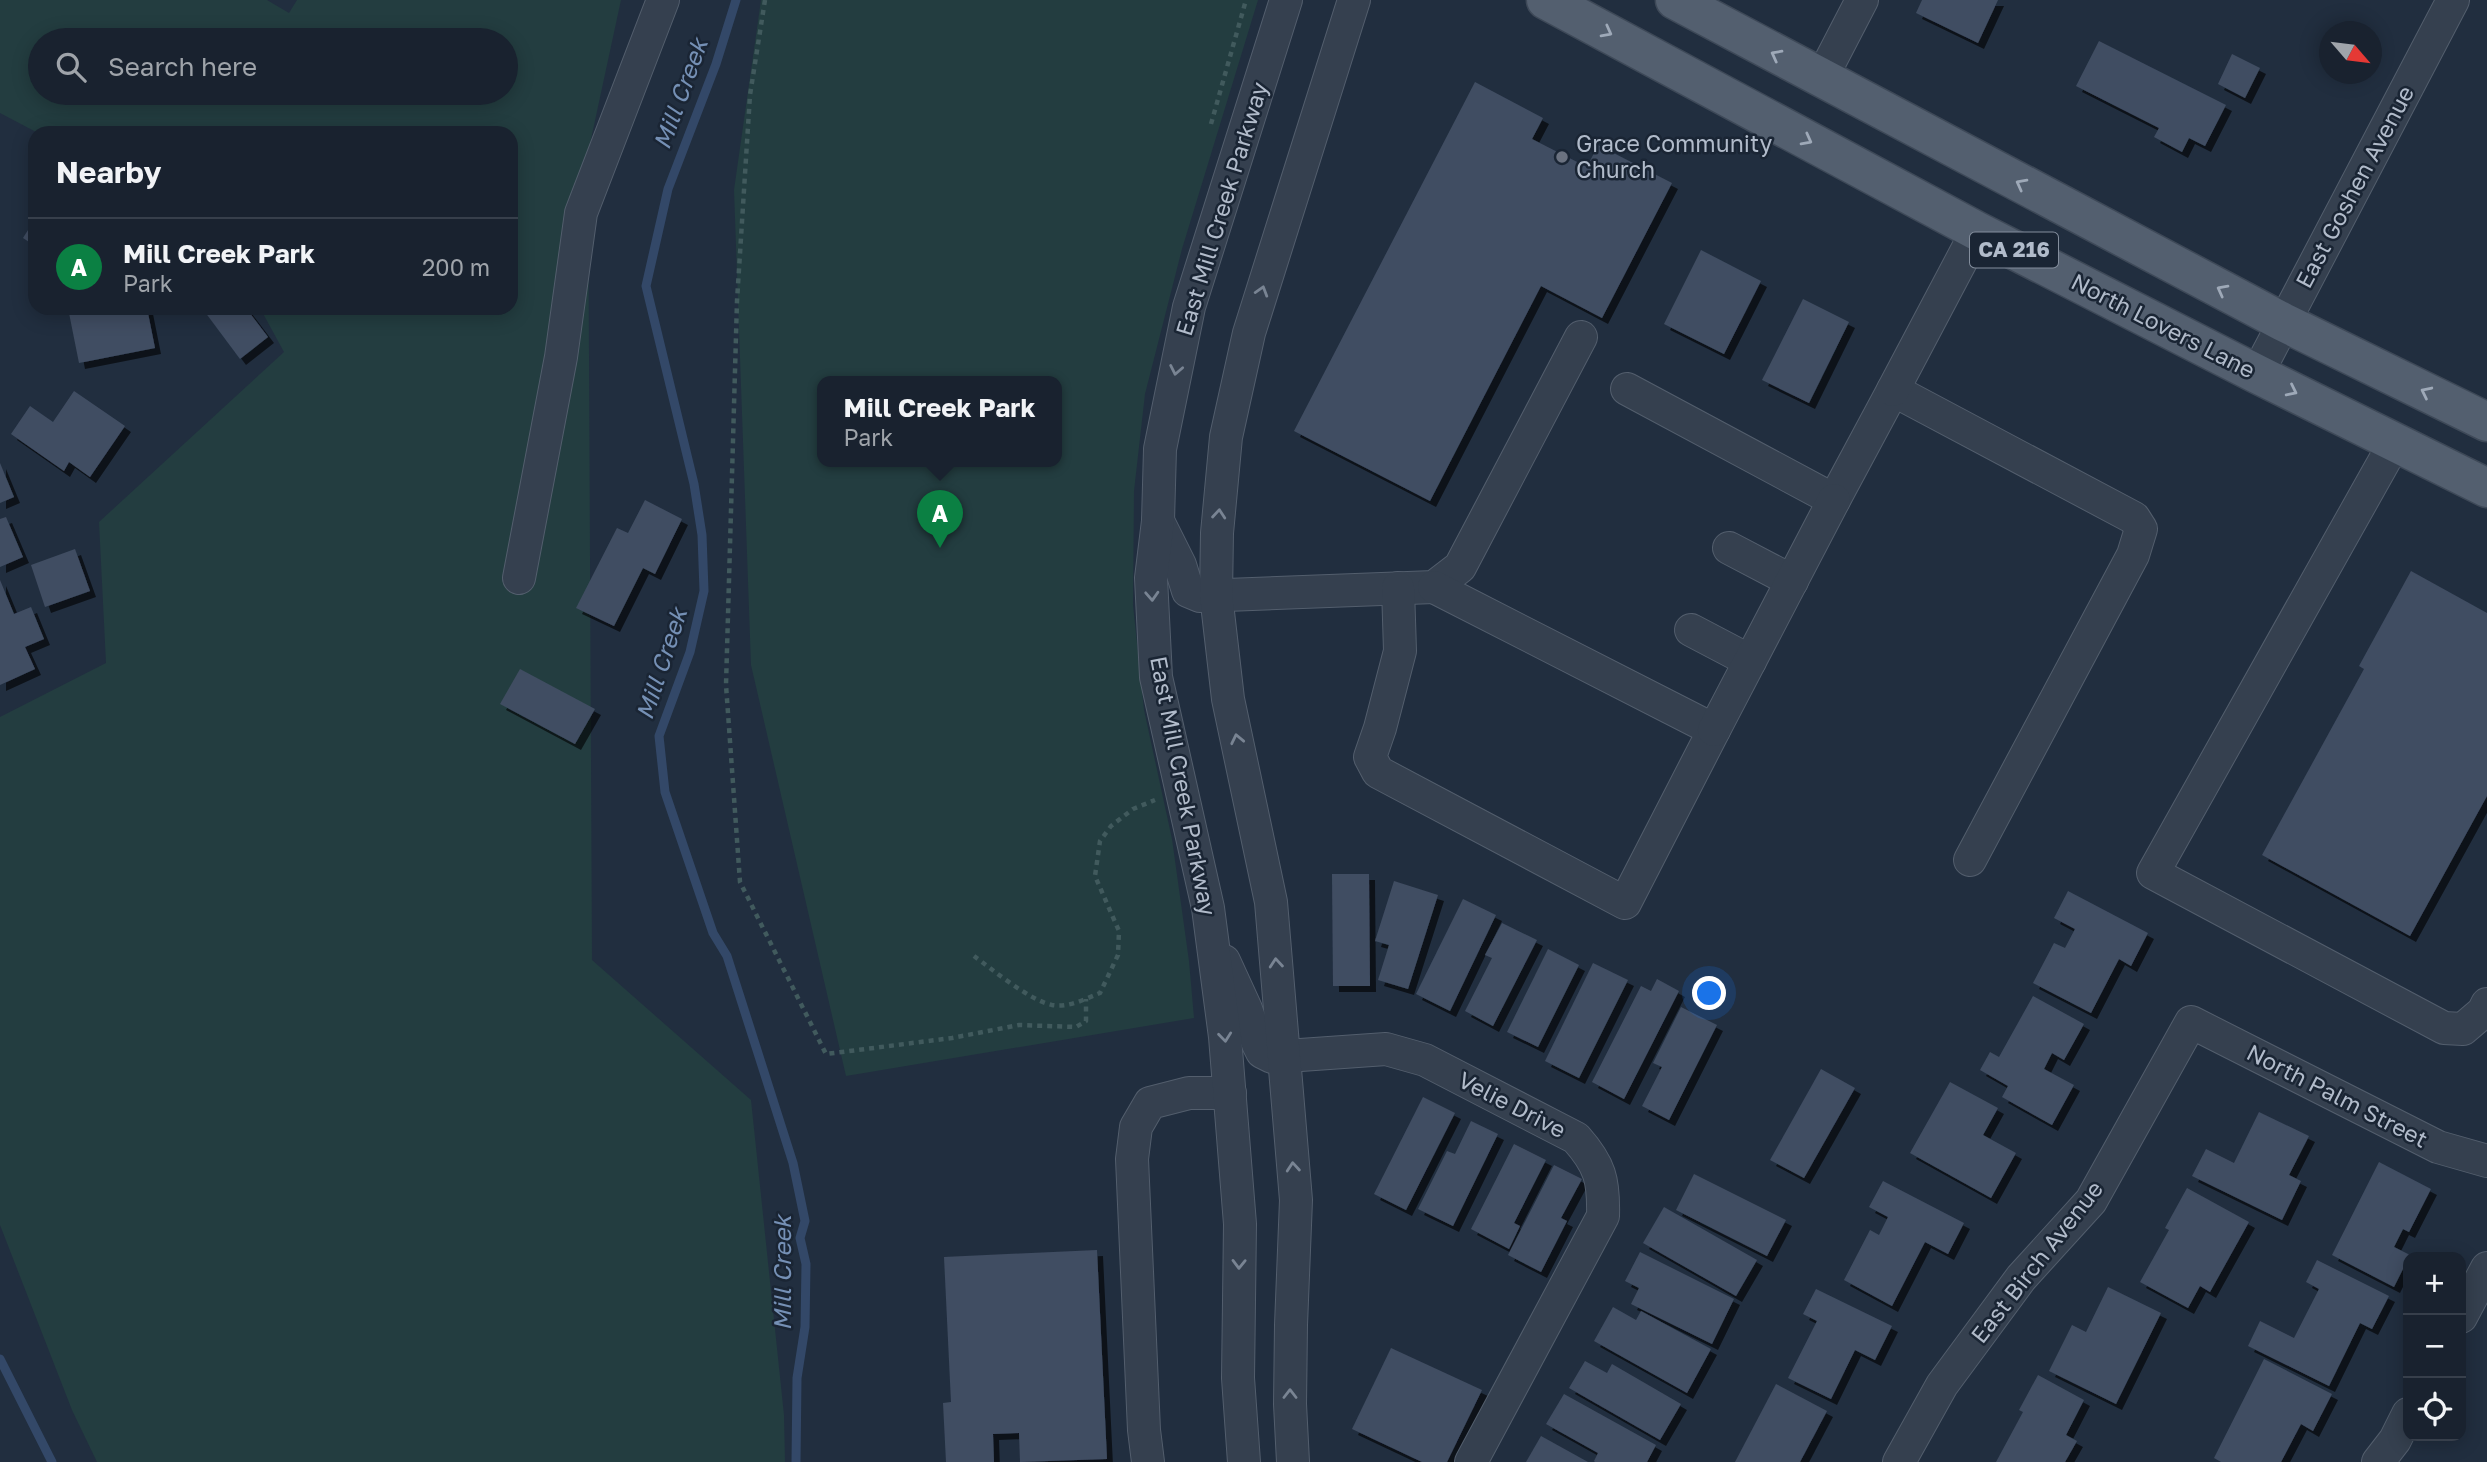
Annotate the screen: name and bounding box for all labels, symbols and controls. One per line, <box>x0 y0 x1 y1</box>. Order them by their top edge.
north arrow <box>2319 21 2382 84</box>
one-way arrow <box>1599 24 1612 37</box>
search box <box>28 28 518 105</box>
water label: Mill Creek <box>646 32 714 153</box>
icon: search <box>52 48 90 86</box>
one-way arrow <box>1771 50 1784 63</box>
text: Search here <box>108 51 257 82</box>
street label: East Mill Creek Parkway <box>1169 78 1273 339</box>
street label: East Goshen Avenue <box>2289 81 2419 292</box>
place label: Grace Community Church <box>1576 129 1773 183</box>
one-way arrow <box>1800 132 1812 145</box>
marker: Grace Community Church <box>1554 149 1570 165</box>
text: Nearby <box>56 154 161 190</box>
one-way arrow <box>2016 179 2028 192</box>
road number: CA 216 <box>1970 232 2058 268</box>
text: Mill Creek Park <box>123 238 315 269</box>
text: A <box>71 253 87 281</box>
text: 200 m <box>422 253 490 281</box>
street label: North Lovers Lane <box>2067 267 2260 384</box>
text: Park <box>123 269 173 297</box>
one-way arrow <box>1253 285 1268 297</box>
one-way arrow <box>2217 285 2229 298</box>
one-way arrow <box>1169 364 1184 376</box>
popup <box>817 376 1062 467</box>
one-way arrow <box>2285 383 2297 397</box>
one-way arrow <box>2421 386 2433 400</box>
text: Mill Creek Park <box>844 392 1035 423</box>
text: Park <box>844 423 893 451</box>
pin: A <box>917 490 963 548</box>
one-way arrow <box>1211 508 1226 519</box>
one-way arrow <box>1145 591 1160 602</box>
water label: Mill Creek <box>629 602 693 723</box>
street label: East Mill Creek Parkway <box>1145 654 1223 918</box>
one-way arrow <box>1231 733 1245 745</box>
one-way arrow <box>1269 957 1284 968</box>
your location <box>1692 976 1726 1010</box>
one-way arrow <box>1217 1032 1232 1043</box>
street label: North Palm Street <box>2242 1037 2433 1153</box>
street label: Velie Drive <box>1454 1065 1571 1143</box>
one-way arrow <box>1286 1161 1301 1172</box>
street label: East Birch Avenue <box>1964 1175 2108 1348</box>
water label: Mill Creek <box>767 1213 796 1331</box>
map controls <box>2403 1252 2466 1441</box>
button: + <box>2403 1252 2466 1315</box>
one-way arrow <box>1232 1259 1247 1270</box>
button: − <box>2403 1315 2466 1378</box>
button: locate <box>2403 1378 2466 1441</box>
one-way arrow <box>1282 1388 1298 1399</box>

